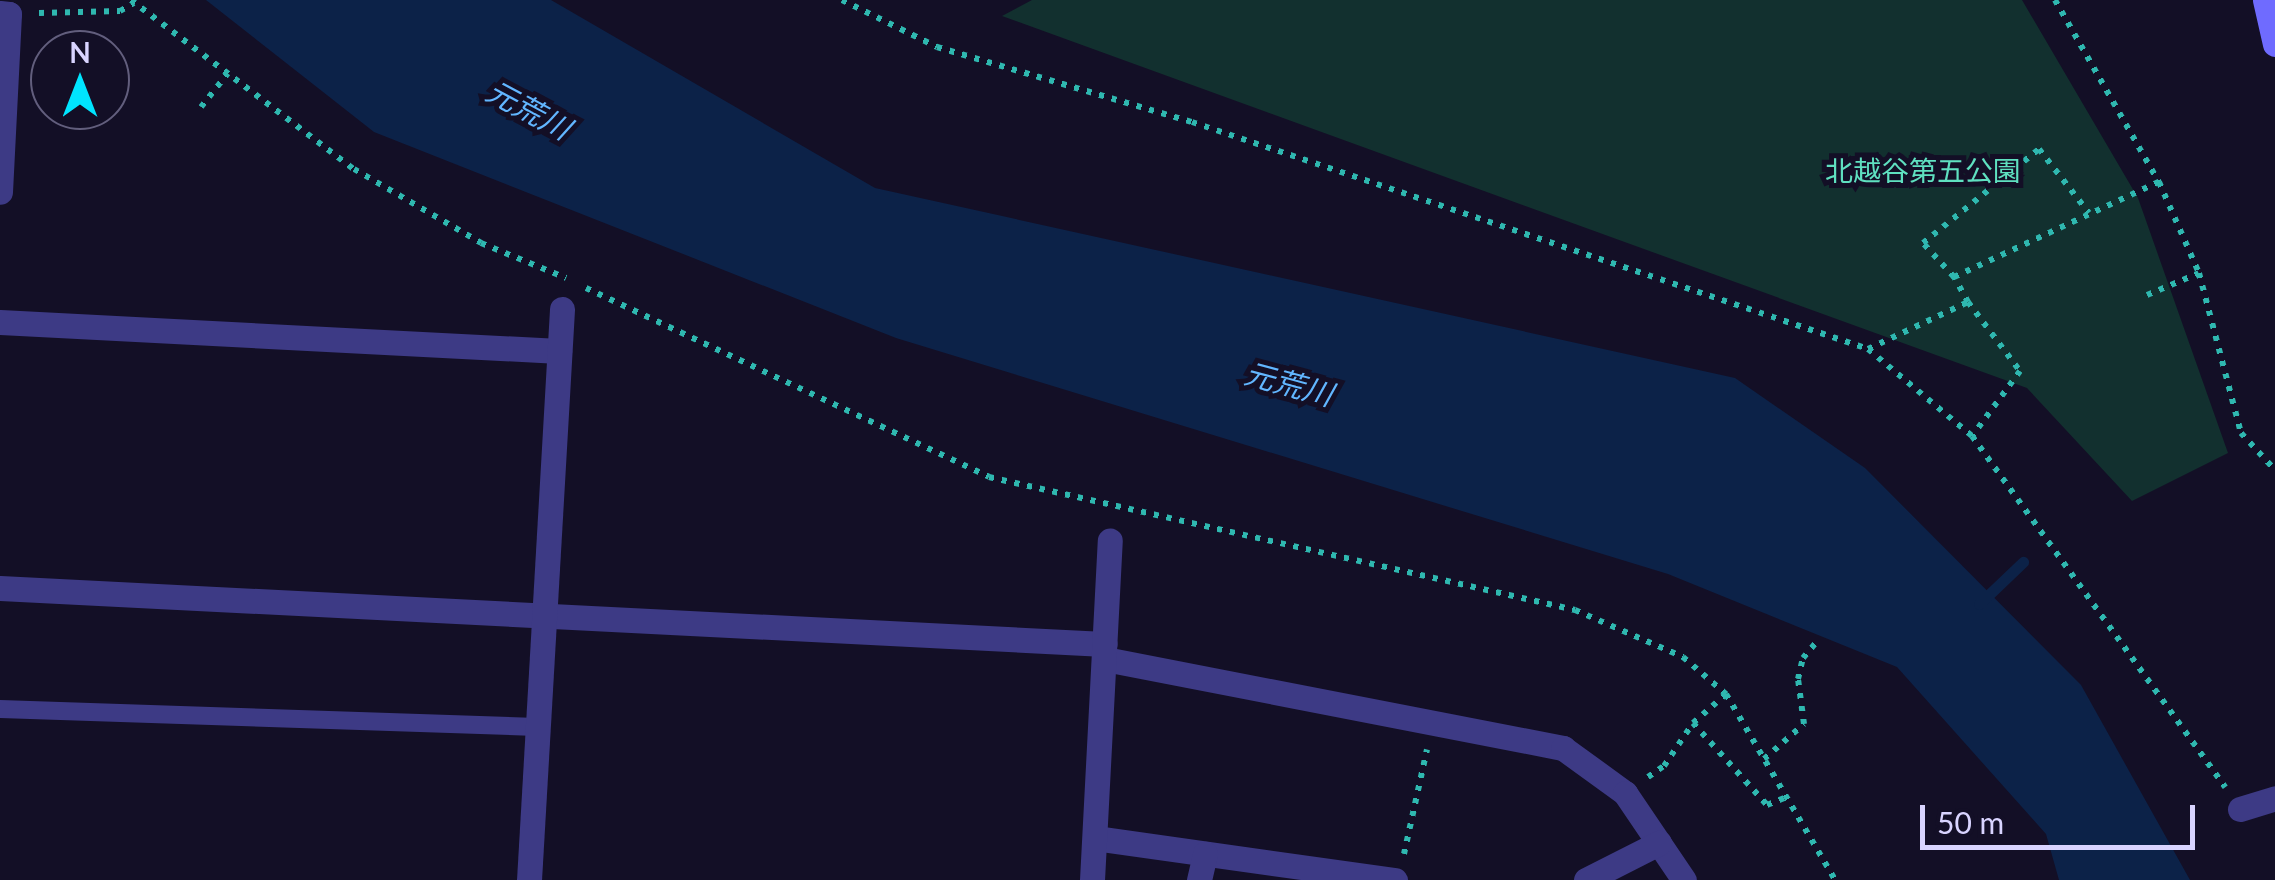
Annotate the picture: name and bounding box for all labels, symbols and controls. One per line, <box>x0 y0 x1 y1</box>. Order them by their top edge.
north arrow <box>30 30 130 130</box>
text: N <box>69 35 91 69</box>
water label: 元荒川 <box>481 72 577 146</box>
park label: 北越谷第五公園 <box>1825 153 2021 187</box>
water label: 元荒川 <box>1241 354 1337 412</box>
scale bar <box>1925 785 2200 847</box>
text: 50 m <box>1937 804 2004 840</box>

